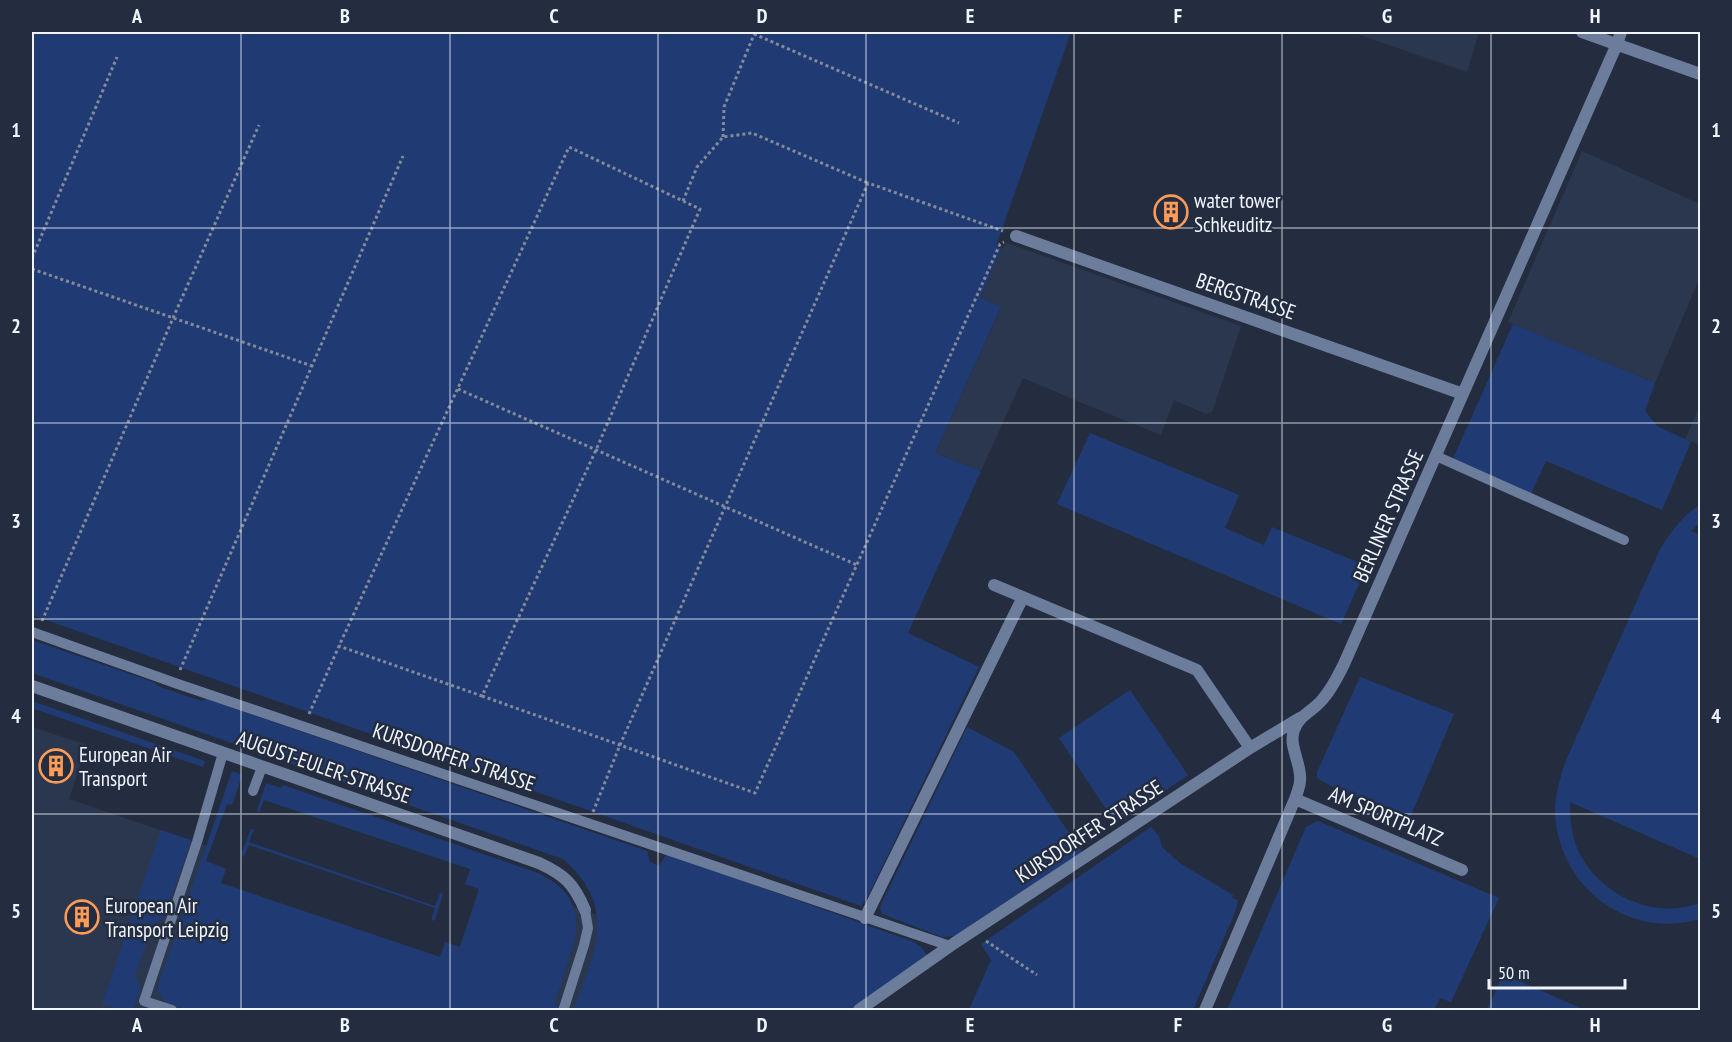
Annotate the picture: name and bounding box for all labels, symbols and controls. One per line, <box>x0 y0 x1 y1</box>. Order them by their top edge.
text: A <box>131 3 143 29</box>
text: B <box>340 3 350 29</box>
text: C <box>549 3 559 29</box>
text: D <box>757 3 768 29</box>
text: E <box>966 3 974 29</box>
text: F <box>1174 3 1182 29</box>
text: G <box>1382 3 1392 29</box>
text: H <box>1590 3 1600 29</box>
text: 1 <box>11 117 21 143</box>
text: 1 <box>1711 117 1721 143</box>
place label: water tower Schkeuditz <box>1194 187 1281 238</box>
building icon: water tower Schkeuditz <box>1153 194 1189 230</box>
street label: BERGSTRASSE <box>1193 266 1299 326</box>
text: 2 <box>11 313 21 339</box>
text: 2 <box>1711 313 1721 339</box>
street label: BERLINER STRASSE <box>1347 445 1429 587</box>
text: 3 <box>11 508 21 534</box>
text: 3 <box>1711 508 1721 534</box>
text: 4 <box>11 703 21 729</box>
text: 4 <box>1711 703 1721 729</box>
street label: KURSDORFER STRASSE <box>369 717 539 797</box>
street label: AUGUST-EULER-STRASSE <box>233 725 415 809</box>
place label: European Air Transport <box>79 741 172 792</box>
building icon: European Air Transport <box>38 748 74 784</box>
street label: KURSDORFER STRASSE <box>1010 773 1168 889</box>
street label: AM SPORTPLATZ <box>1325 780 1447 852</box>
place label: European Air Transport Leipzig <box>105 892 229 943</box>
text: 5 <box>11 898 21 924</box>
text: 5 <box>1711 898 1721 924</box>
building icon: European Air Transport Leipzig <box>64 899 100 935</box>
scale bar <box>1489 952 1626 990</box>
text: 50 m <box>1498 961 1530 984</box>
text: A <box>131 1012 143 1038</box>
text: B <box>340 1012 350 1038</box>
text: C <box>549 1012 559 1038</box>
text: D <box>757 1012 768 1038</box>
text: E <box>966 1012 974 1038</box>
text: F <box>1174 1012 1182 1038</box>
text: G <box>1382 1012 1392 1038</box>
text: H <box>1590 1012 1600 1038</box>

